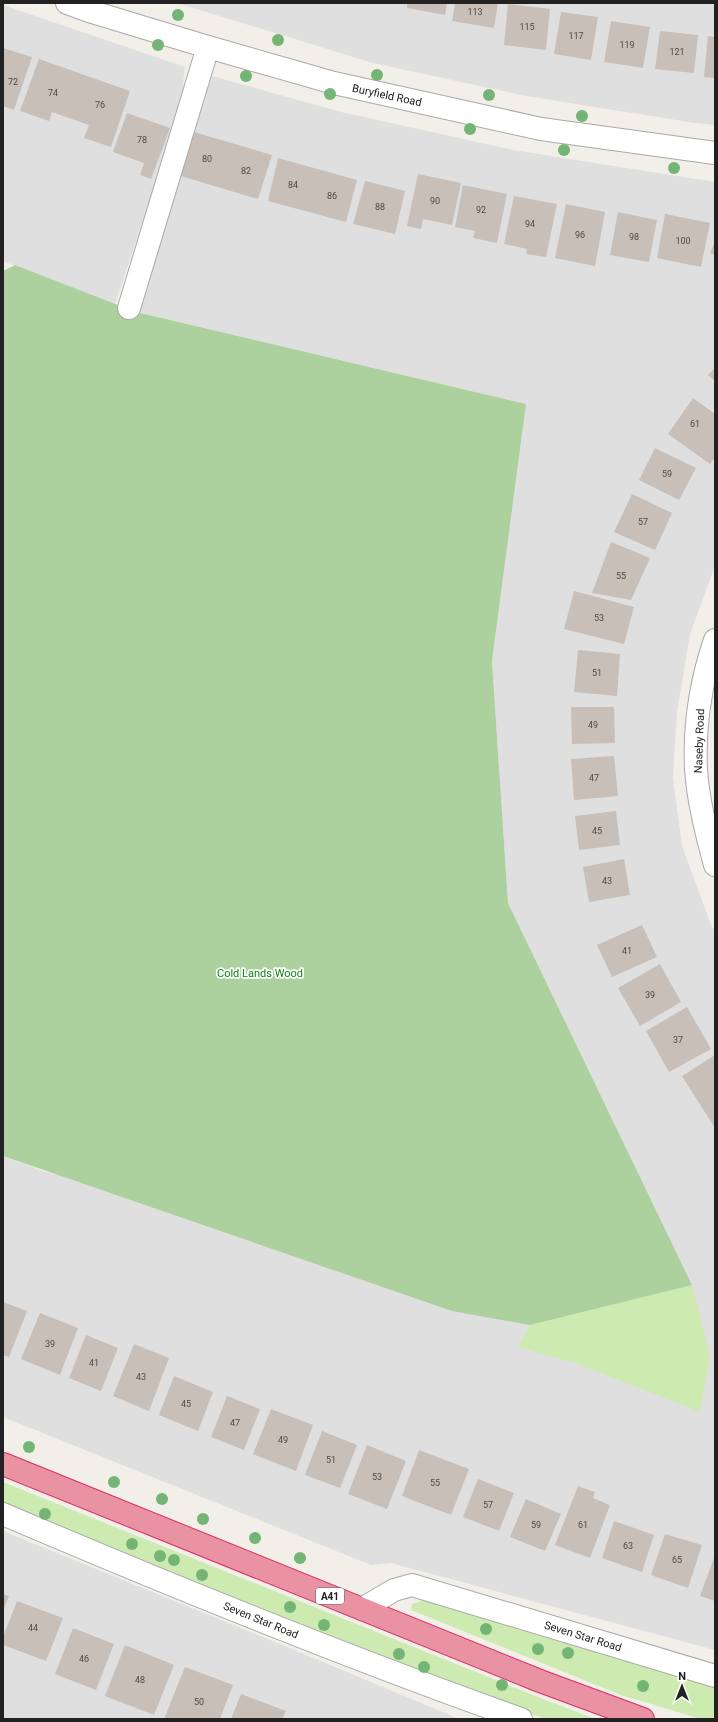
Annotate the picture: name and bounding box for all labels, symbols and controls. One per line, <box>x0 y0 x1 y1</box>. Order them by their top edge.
house number: 113 <box>467 7 483 17</box>
house number: 115 <box>519 22 535 32</box>
house number: 117 <box>568 31 584 41</box>
house number: 119 <box>619 40 635 50</box>
house number: 121 <box>669 47 685 57</box>
house number: 72 <box>8 77 18 87</box>
street label: Buryfield Road <box>351 82 423 109</box>
house number: 74 <box>48 88 58 98</box>
house number: 76 <box>95 100 105 110</box>
house number: 78 <box>137 135 147 145</box>
house number: 80 <box>202 154 212 164</box>
house number: 82 <box>241 166 251 176</box>
house number: 84 <box>288 180 298 190</box>
house number: 86 <box>327 191 337 201</box>
house number: 90 <box>430 196 440 206</box>
house number: 88 <box>375 202 385 212</box>
house number: 92 <box>476 205 486 215</box>
house number: 94 <box>525 219 535 229</box>
house number: 96 <box>575 230 585 240</box>
house number: 98 <box>629 232 639 242</box>
house number: 100 <box>675 236 691 246</box>
house number: 61 <box>690 419 700 429</box>
house number: 59 <box>662 469 672 479</box>
house number: 57 <box>638 517 648 527</box>
house number: 55 <box>616 571 626 581</box>
house number: 53 <box>594 613 604 623</box>
house number: 51 <box>592 668 602 678</box>
street label: Naseby Road <box>692 708 707 774</box>
house number: 49 <box>588 720 598 730</box>
house number: 47 <box>589 773 599 783</box>
house number: 45 <box>592 826 602 836</box>
house number: 43 <box>602 876 612 886</box>
house number: 41 <box>622 946 632 956</box>
park label: Cold Lands Wood <box>217 967 303 980</box>
house number: 39 <box>645 990 655 1000</box>
house number: 37 <box>673 1035 683 1045</box>
house number: 39 <box>45 1339 55 1349</box>
house number: 41 <box>89 1358 99 1368</box>
house number: 43 <box>136 1372 146 1382</box>
house number: 45 <box>181 1399 191 1409</box>
house number: 47 <box>230 1418 240 1428</box>
house number: 49 <box>278 1435 288 1445</box>
house number: 51 <box>326 1455 336 1465</box>
house number: 53 <box>372 1472 382 1482</box>
house number: 55 <box>430 1478 440 1488</box>
house number: 57 <box>483 1500 493 1510</box>
house number: 59 <box>531 1520 541 1530</box>
house number: 61 <box>578 1520 588 1530</box>
house number: 63 <box>623 1541 633 1551</box>
house number: 65 <box>672 1555 682 1565</box>
road number: A41 <box>316 1588 344 1604</box>
street label: Seven Star Road <box>221 1599 300 1641</box>
street label: Seven Star Road <box>543 1619 623 1654</box>
house number: 44 <box>28 1623 38 1633</box>
house number: 46 <box>79 1654 89 1664</box>
north arrow <box>662 1666 702 1706</box>
text: N <box>678 1670 686 1683</box>
house number: 48 <box>135 1675 145 1685</box>
house number: 50 <box>194 1697 204 1707</box>

